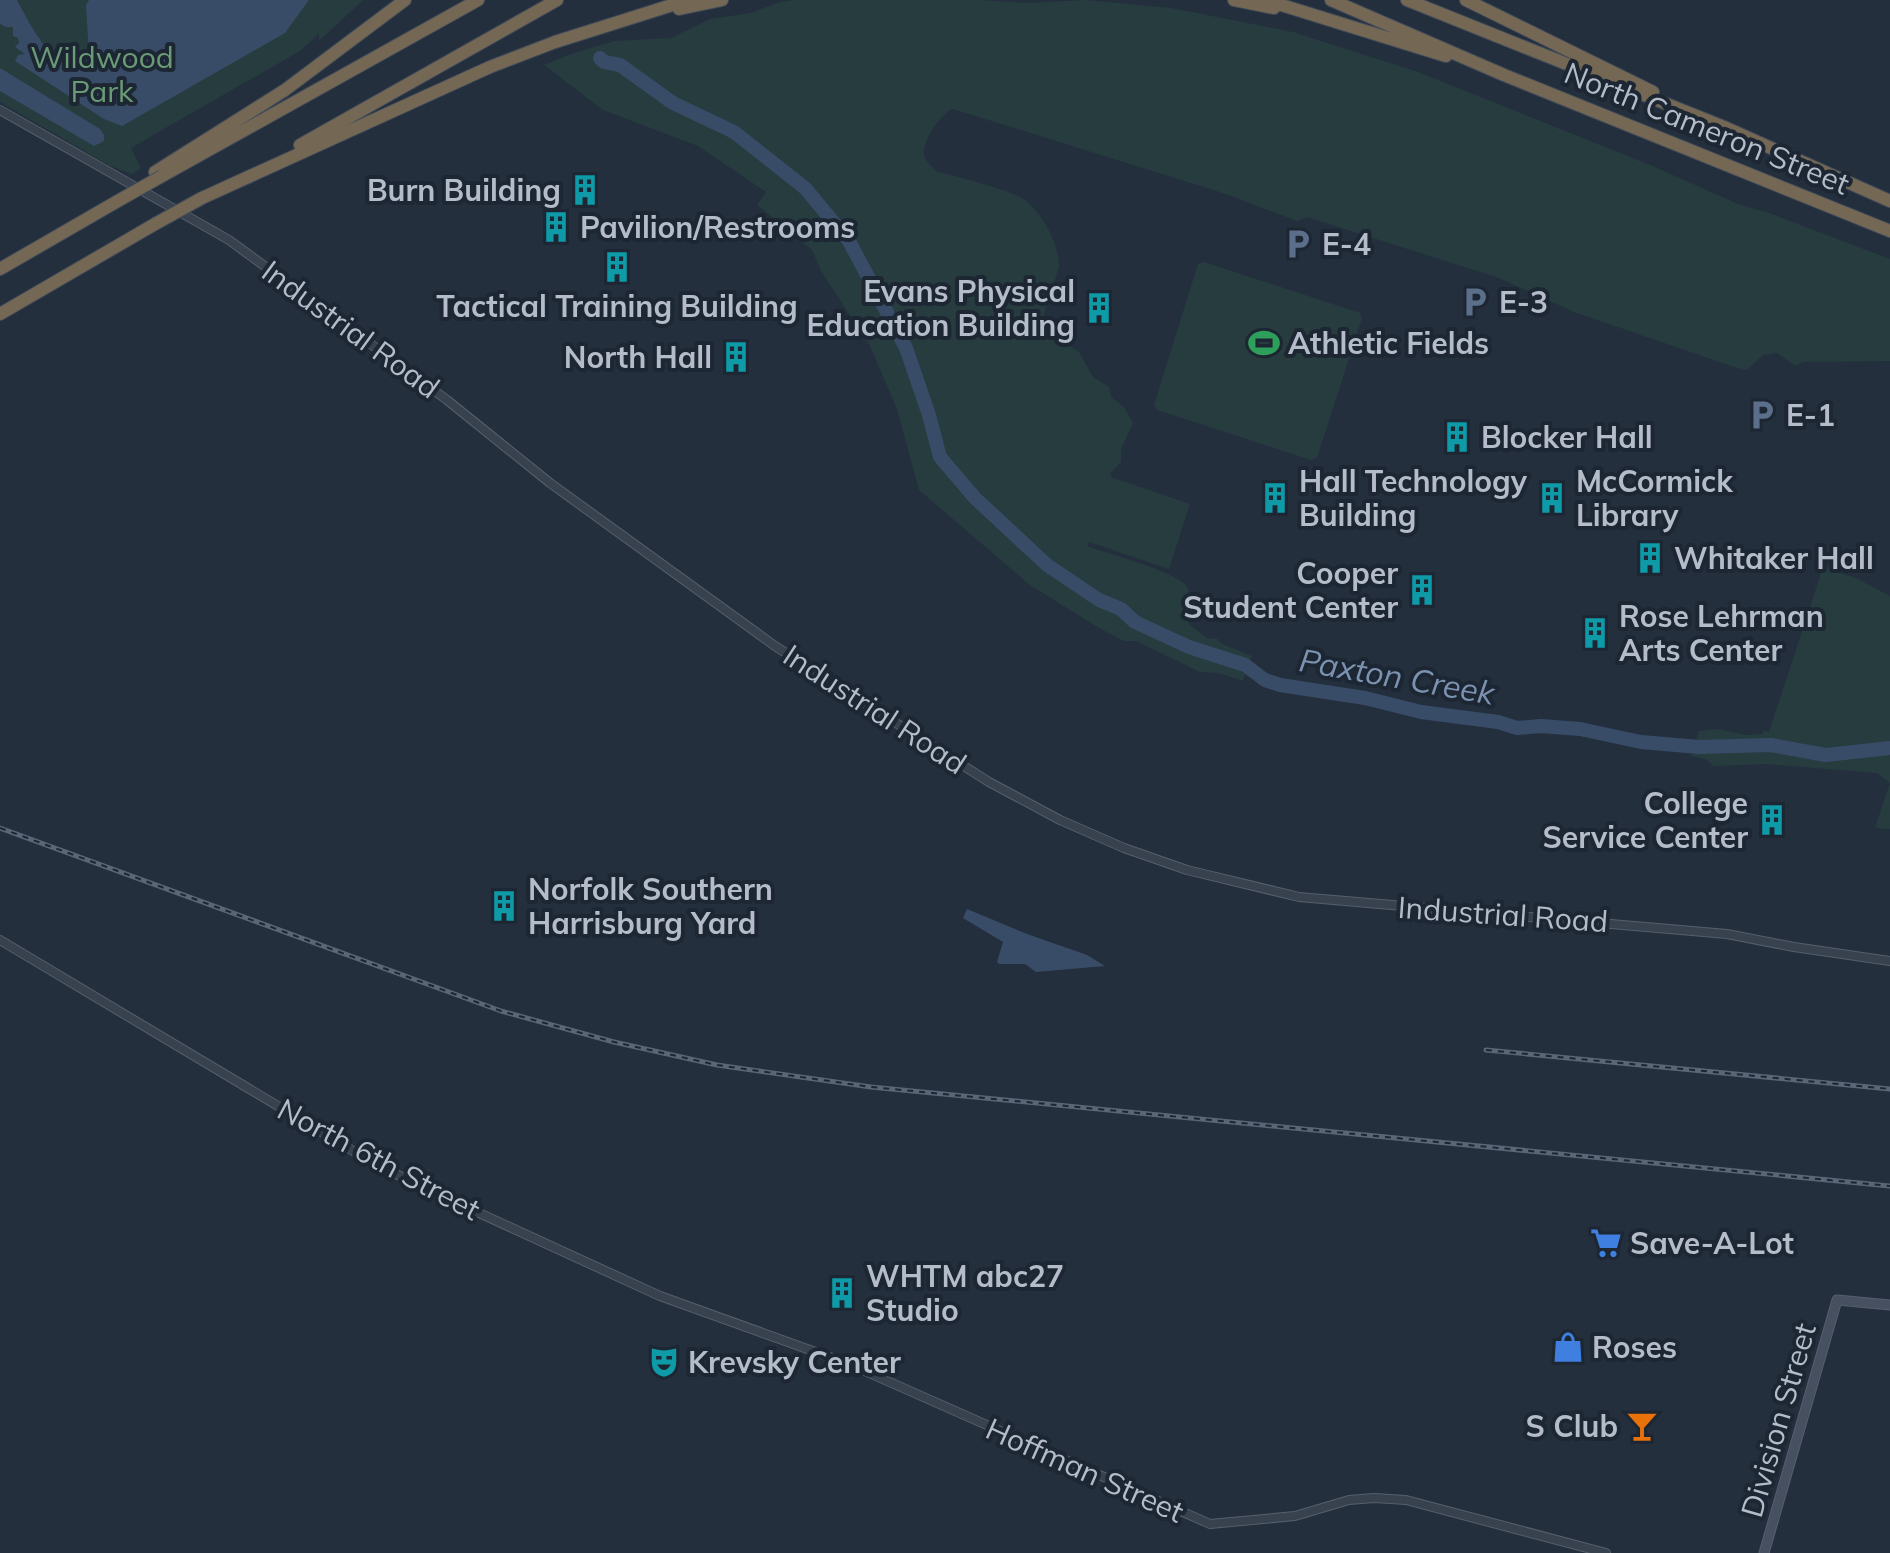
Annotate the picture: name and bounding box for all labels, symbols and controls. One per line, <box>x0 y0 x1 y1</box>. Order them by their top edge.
park label: Wildwood Park <box>30 38 174 110</box>
street label: North Cameron Street <box>1559 53 1855 203</box>
place label: Burn Building <box>367 171 561 209</box>
building icon: Burn Building <box>568 173 602 207</box>
place label: Pavilion/Restrooms <box>580 208 855 246</box>
building icon: Pavilion/Restrooms <box>539 210 573 244</box>
place label: E-4 <box>1322 225 1371 263</box>
parking icon: E-4 <box>1281 227 1315 261</box>
building icon: Tactical Training Building <box>600 250 634 284</box>
street label: Industrial Road <box>255 252 447 406</box>
place label: Evans Physical Education Building <box>806 272 1075 344</box>
place label: E-3 <box>1499 283 1548 321</box>
parking icon: E-3 <box>1458 285 1492 319</box>
place label: Tactical Training Building <box>436 287 798 325</box>
building icon: Evans Physical Education Building <box>1082 291 1116 325</box>
place label: Athletic Fields <box>1288 324 1489 362</box>
sports icon: Athletic Fields <box>1247 326 1281 360</box>
place label: North Hall <box>564 338 712 376</box>
building icon: North Hall <box>719 340 753 374</box>
place label: E-1 <box>1786 396 1835 434</box>
parking icon: E-1 <box>1745 398 1779 432</box>
place label: Blocker Hall <box>1481 418 1653 456</box>
building icon: Blocker Hall <box>1440 420 1474 454</box>
place label: Hall Technology Building <box>1299 462 1528 534</box>
place label: McCormick Library <box>1576 462 1734 534</box>
building icon: Hall Technology Building <box>1258 481 1292 515</box>
building icon: McCormick Library <box>1535 481 1569 515</box>
place label: Whitaker Hall <box>1674 539 1874 577</box>
building icon: Whitaker Hall <box>1633 541 1667 575</box>
place label: Cooper Student Center <box>1183 554 1398 626</box>
building icon: Cooper Student Center <box>1405 573 1439 607</box>
place label: Rose Lehrman Arts Center <box>1619 597 1824 669</box>
building icon: Rose Lehrman Arts Center <box>1578 616 1612 650</box>
street label: Industrial Road <box>776 636 974 782</box>
water label: Paxton Creek <box>1296 639 1499 713</box>
place label: College Service Center <box>1542 784 1748 856</box>
building icon: College Service Center <box>1755 803 1789 837</box>
place label: Norfolk Southern Harrisburg Yard <box>528 870 773 942</box>
street label: Industrial Road <box>1397 888 1609 940</box>
building icon: Norfolk Southern Harrisburg Yard <box>487 889 521 923</box>
street label: North 6th Street <box>271 1090 487 1228</box>
place label: Save-A-Lot <box>1630 1224 1794 1262</box>
supermarket icon: Save-A-Lot <box>1589 1226 1623 1260</box>
place label: WHTM abc27 Studio <box>866 1257 1064 1329</box>
building icon: WHTM abc27 Studio <box>825 1276 859 1310</box>
street label: Division Street <box>1732 1319 1824 1521</box>
place label: Roses <box>1592 1328 1677 1366</box>
shop icon: Roses <box>1551 1330 1585 1364</box>
place label: Krevsky Center <box>688 1343 901 1381</box>
theatre icon: Krevsky Center <box>647 1345 681 1379</box>
place label: S Club <box>1526 1407 1618 1445</box>
street label: Hoffman Street <box>980 1409 1190 1531</box>
bar icon: S Club <box>1625 1409 1659 1443</box>

